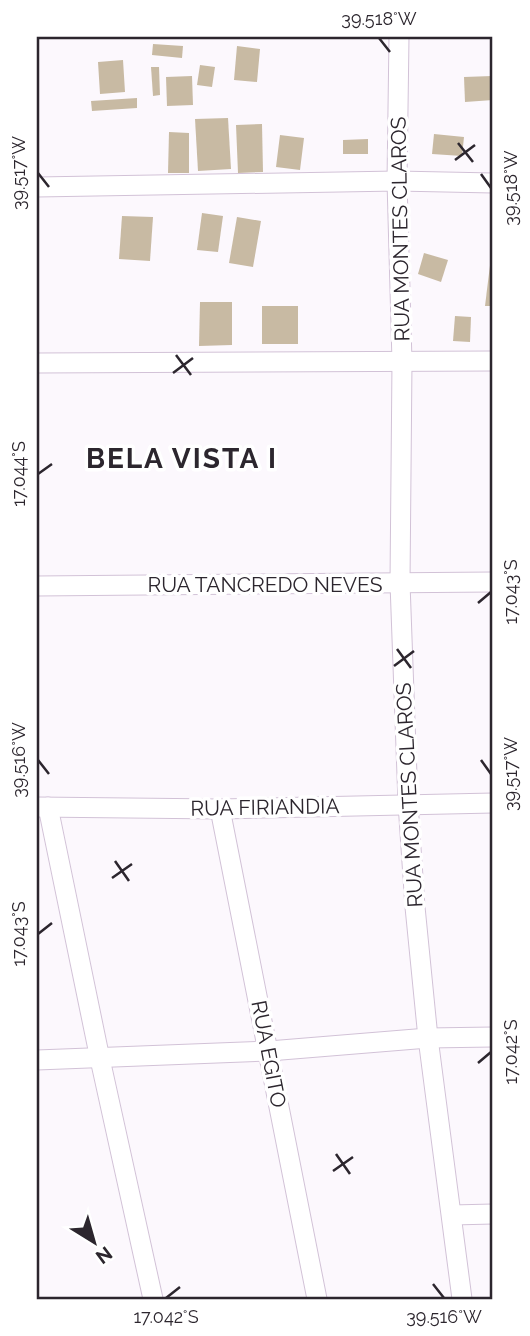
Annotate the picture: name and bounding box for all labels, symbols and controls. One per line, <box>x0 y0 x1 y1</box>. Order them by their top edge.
text: 39.518°W <box>341 8 417 29</box>
street label: RUA MONTES CLAROS <box>386 116 414 342</box>
text: 39.517°W <box>8 136 29 210</box>
text: 39.518°W <box>500 150 521 226</box>
text: 17.044°S <box>8 441 29 507</box>
district label: BELA VISTA I <box>86 442 278 475</box>
text: 17.043°S <box>500 559 521 625</box>
street label: RUA TANCREDO NEVES <box>148 572 383 597</box>
street label: RUA MONTES CLAROS <box>391 682 427 908</box>
text: 39.516°W <box>8 722 29 798</box>
text: 39.517°W <box>500 737 521 811</box>
street label: RUA FIRIANDIA <box>190 793 340 821</box>
text: 17.043°S <box>8 901 29 967</box>
street label: RUA EGITO <box>246 998 292 1110</box>
text: 17.042°S <box>500 1019 521 1085</box>
north arrow <box>60 1206 130 1276</box>
text: N <box>92 1242 117 1269</box>
text: 17.042°S <box>133 1306 199 1327</box>
text: 39.516°W <box>406 1306 482 1327</box>

